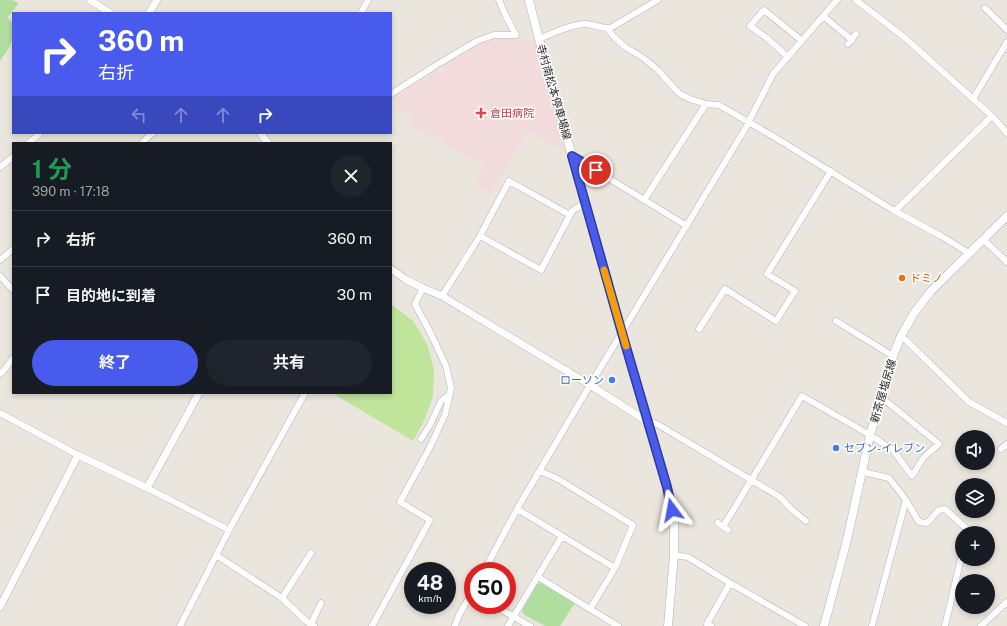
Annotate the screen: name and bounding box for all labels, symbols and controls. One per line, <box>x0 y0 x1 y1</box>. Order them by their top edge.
text: 360 m <box>98 24 184 57</box>
icon: right <box>32 28 84 80</box>
street label: 寺村南松本停車場線 <box>535 43 573 141</box>
text: 右折 <box>98 62 134 83</box>
icon: left <box>128 104 150 126</box>
icon: ahead <box>170 104 192 126</box>
icon: ahead <box>212 104 234 126</box>
icon: right <box>254 104 276 126</box>
marker: 倉田病院 <box>475 107 487 119</box>
place label: 倉田病院 <box>490 107 534 119</box>
pin <box>579 153 613 187</box>
text: 1 分 <box>32 155 72 183</box>
button: close <box>330 155 372 197</box>
icon: arrive <box>585 159 607 181</box>
text: 390 m · 17:18 <box>32 184 109 199</box>
icon: right <box>32 228 54 250</box>
text: 360 m <box>328 230 372 247</box>
text: 右折 <box>66 231 96 248</box>
place label: ドミノ <box>910 272 943 284</box>
marker: ドミノ <box>897 273 907 283</box>
icon: arrive <box>32 284 54 306</box>
text: 30 m <box>337 286 372 303</box>
text: 目的地に到着 <box>66 287 156 304</box>
button: 終了 <box>32 340 198 386</box>
button: 共有 <box>206 340 372 386</box>
street label: 新茶屋塩尻線 <box>868 358 898 424</box>
place label: ローソン <box>560 374 604 386</box>
marker: ローソン <box>607 375 617 385</box>
map controls <box>955 430 995 614</box>
button: sound <box>955 430 995 470</box>
place label: セブン-イレブン <box>844 442 925 454</box>
marker: セブン-イレブン <box>831 443 841 453</box>
button: layers <box>955 478 995 518</box>
position arrow <box>651 489 693 531</box>
button: + <box>955 526 995 566</box>
speed limit sign: 50 <box>464 562 516 614</box>
text: 48 <box>417 571 443 595</box>
button: − <box>955 574 995 614</box>
text: km/h <box>418 592 442 604</box>

